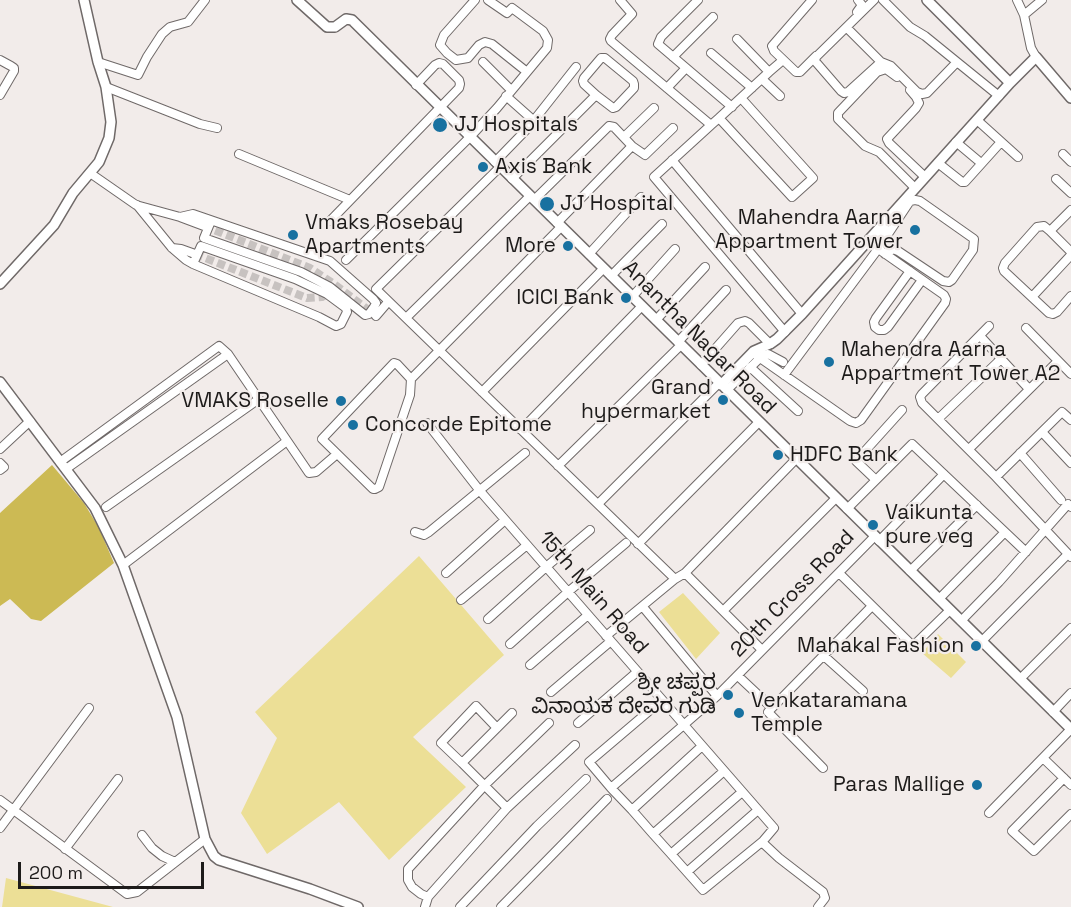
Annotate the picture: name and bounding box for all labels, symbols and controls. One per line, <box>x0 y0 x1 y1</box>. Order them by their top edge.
place label: JJ Hospitals <box>454 112 578 138</box>
marker: JJ Hospitals <box>431 116 449 134</box>
place label: Axis Bank <box>495 154 592 180</box>
marker: Axis Bank <box>476 160 490 174</box>
place label: JJ Hospital <box>560 191 673 217</box>
marker: JJ Hospital <box>538 195 556 213</box>
place label: Mahendra Aarna Appartment Tower <box>715 205 903 255</box>
place label: Vmaks Rosebay Apartments <box>305 210 463 260</box>
marker: Mahendra Aarna Appartment Tower <box>908 223 922 237</box>
marker: Vmaks Rosebay Apartments <box>286 228 300 242</box>
place label: More <box>505 233 556 259</box>
marker: More <box>561 239 575 253</box>
street label: Anantha Nagar Road <box>617 256 781 420</box>
place label: ICICI Bank <box>516 285 614 311</box>
marker: ICICI Bank <box>619 291 633 305</box>
place label: Mahendra Aarna Appartment Tower A2 <box>841 337 1060 387</box>
marker: Mahendra Aarna Appartment Tower A2 <box>822 355 836 369</box>
place label: Grand hypermarket <box>581 375 711 425</box>
place label: VMAKS Roselle <box>181 388 329 414</box>
marker: Grand hypermarket <box>716 393 730 407</box>
marker: VMAKS Roselle <box>334 394 348 408</box>
place label: Concorde Epitome <box>365 412 552 438</box>
marker: Concorde Epitome <box>346 418 360 432</box>
place label: HDFC Bank <box>790 442 898 468</box>
marker: HDFC Bank <box>771 448 785 462</box>
place label: Vaikunta pure veg <box>885 500 974 550</box>
marker: Vaikunta pure veg <box>866 518 880 532</box>
street label: 20th Cross Road <box>726 525 860 663</box>
street label: 15th Main Road <box>533 526 653 660</box>
place label: Mahakal Fashion <box>797 633 964 659</box>
marker: Mahakal Fashion <box>969 639 983 653</box>
place label: ಶ್ರೀ ಚಪ್ಪರ ವಿನಾಯಕ ದೇವರ ಗುಡಿ <box>531 670 716 720</box>
marker: ಶ್ರೀ ಚಪ್ಪರ ವಿನಾಯಕ ದೇವರ ಗುಡಿ <box>721 688 735 702</box>
place label: Venkataramana Temple <box>751 688 907 738</box>
marker: Venkataramana Temple <box>732 706 746 720</box>
place label: Paras Mallige <box>833 772 965 798</box>
marker: Paras Mallige <box>970 778 984 792</box>
scale bar <box>21 850 207 888</box>
text: 200 m <box>29 861 83 884</box>

